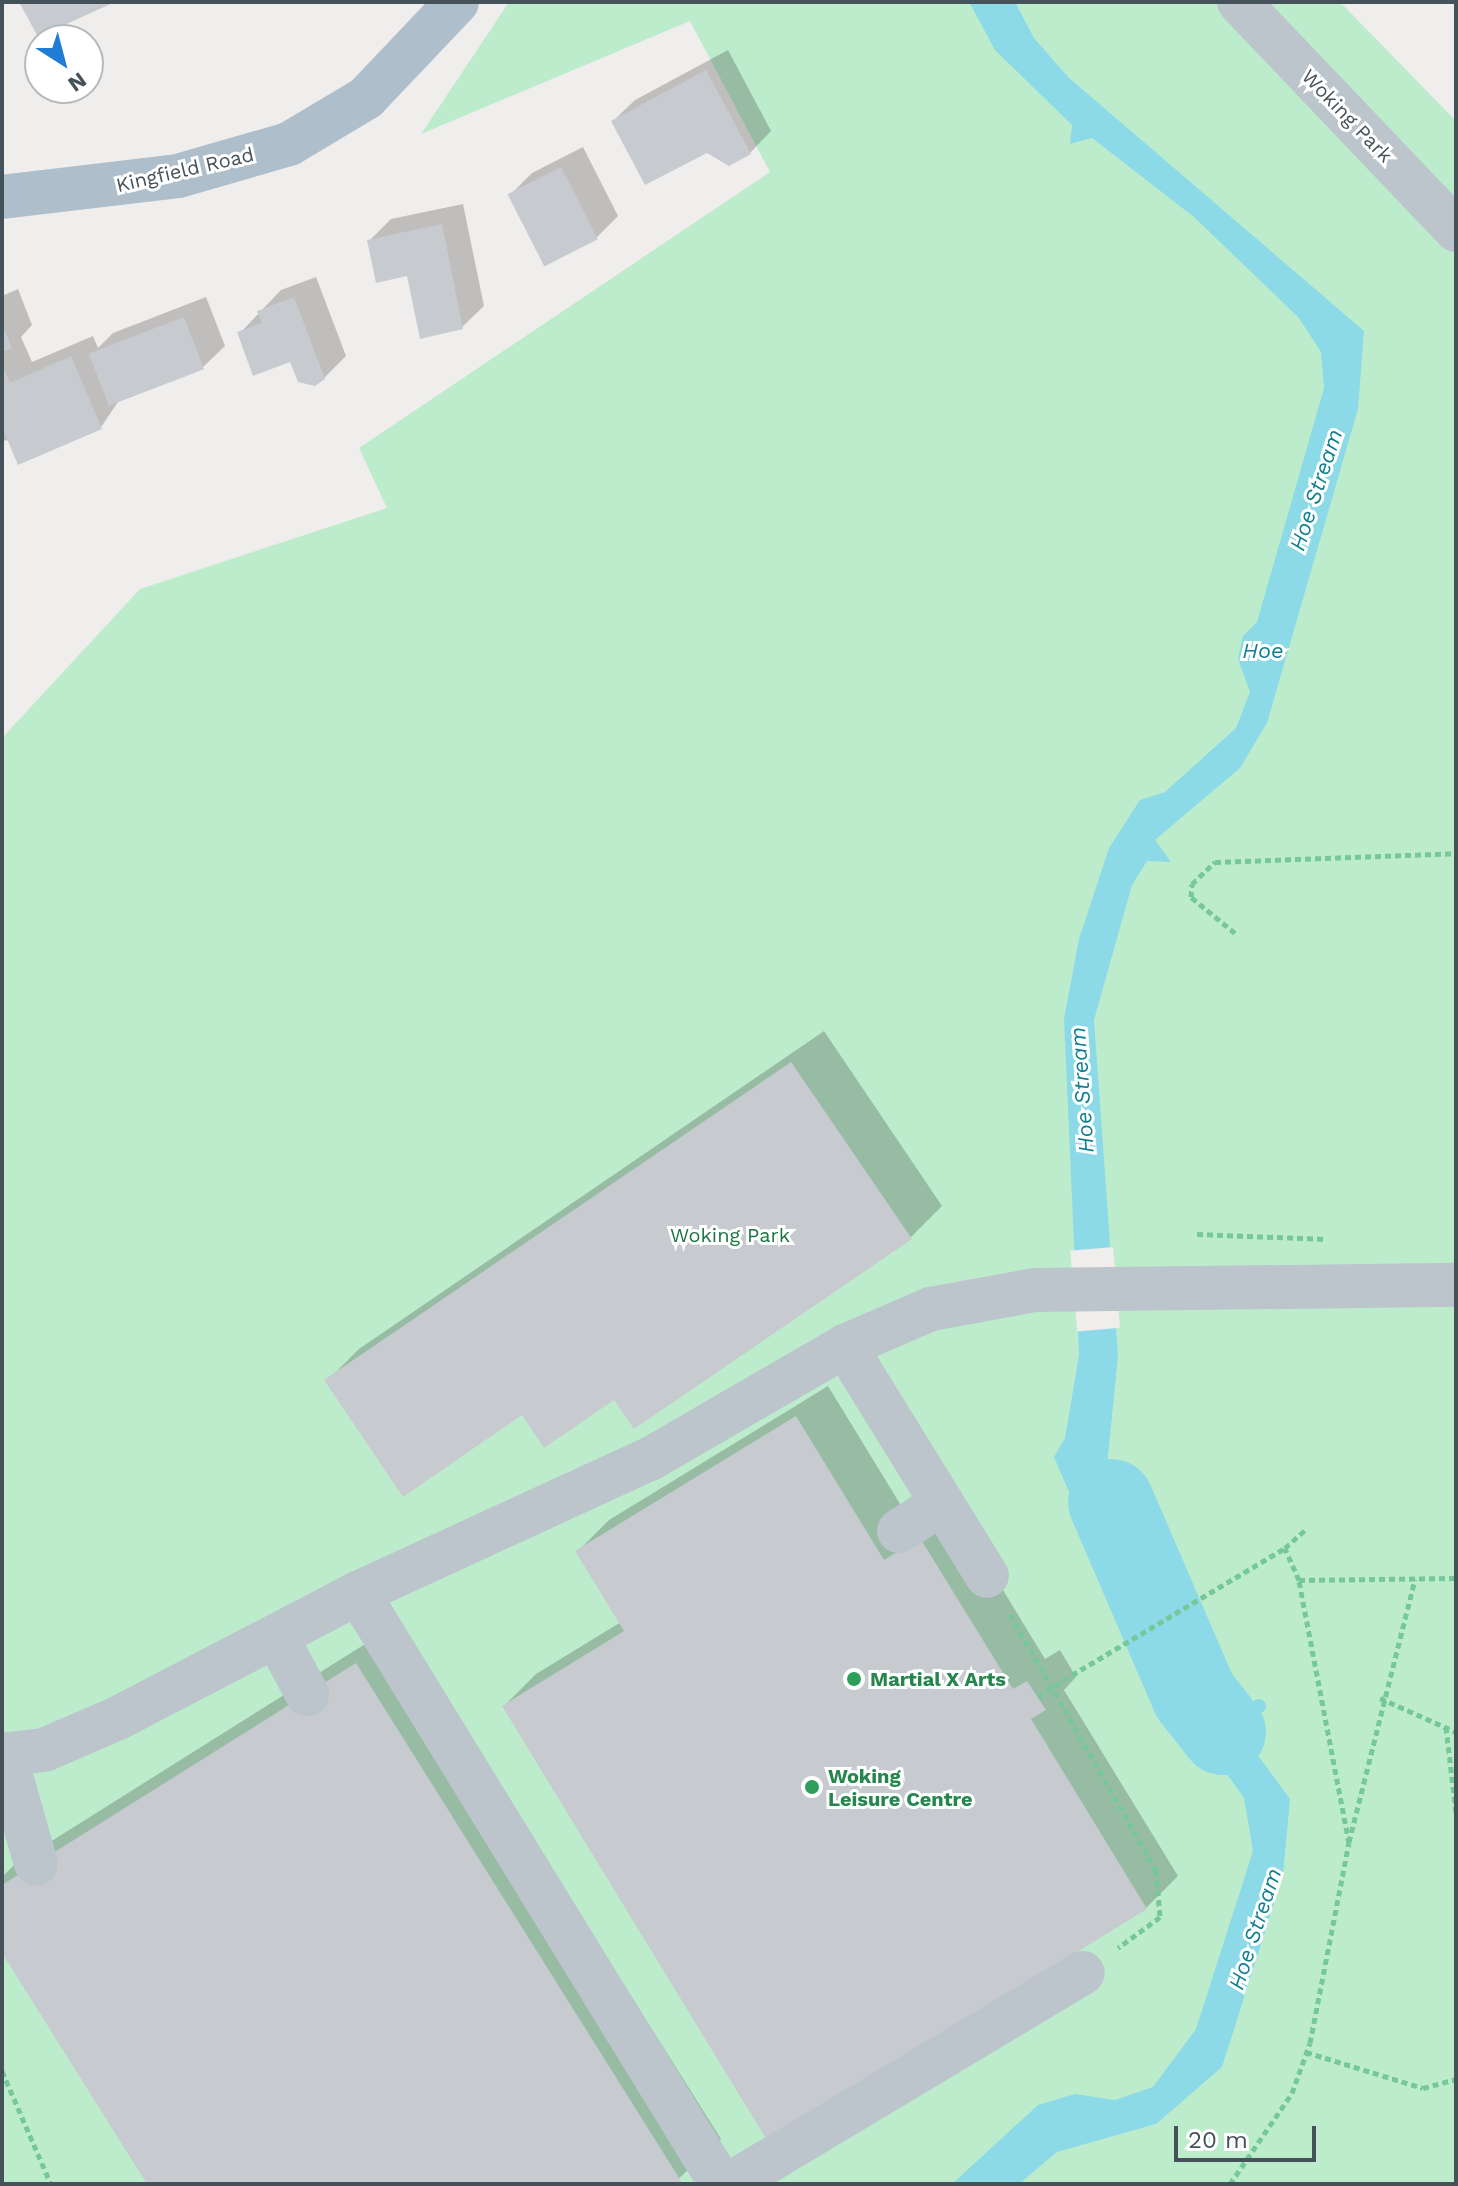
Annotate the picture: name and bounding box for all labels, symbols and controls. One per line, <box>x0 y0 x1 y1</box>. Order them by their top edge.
north arrow <box>24 24 104 104</box>
street label: Woking Park <box>1297 64 1397 168</box>
text: N <box>63 67 91 97</box>
street label: Kingfield Road <box>114 143 256 197</box>
water label: Hoe Stream <box>1284 426 1348 554</box>
water label: Hoe <box>1242 638 1284 664</box>
water label: Hoe Stream <box>1064 1026 1100 1154</box>
park label: Woking Park <box>670 1223 790 1247</box>
place label: Martial X Arts <box>870 1667 1007 1691</box>
marker: Martial X Arts <box>845 1670 863 1688</box>
place label: Woking Leisure Centre <box>828 1764 972 1811</box>
marker: Woking Leisure Centre <box>803 1778 821 1796</box>
water label: Hoe Stream <box>1223 1865 1287 1993</box>
scale bar <box>1178 2110 1320 2160</box>
text: 20 m <box>1188 2126 1248 2154</box>

